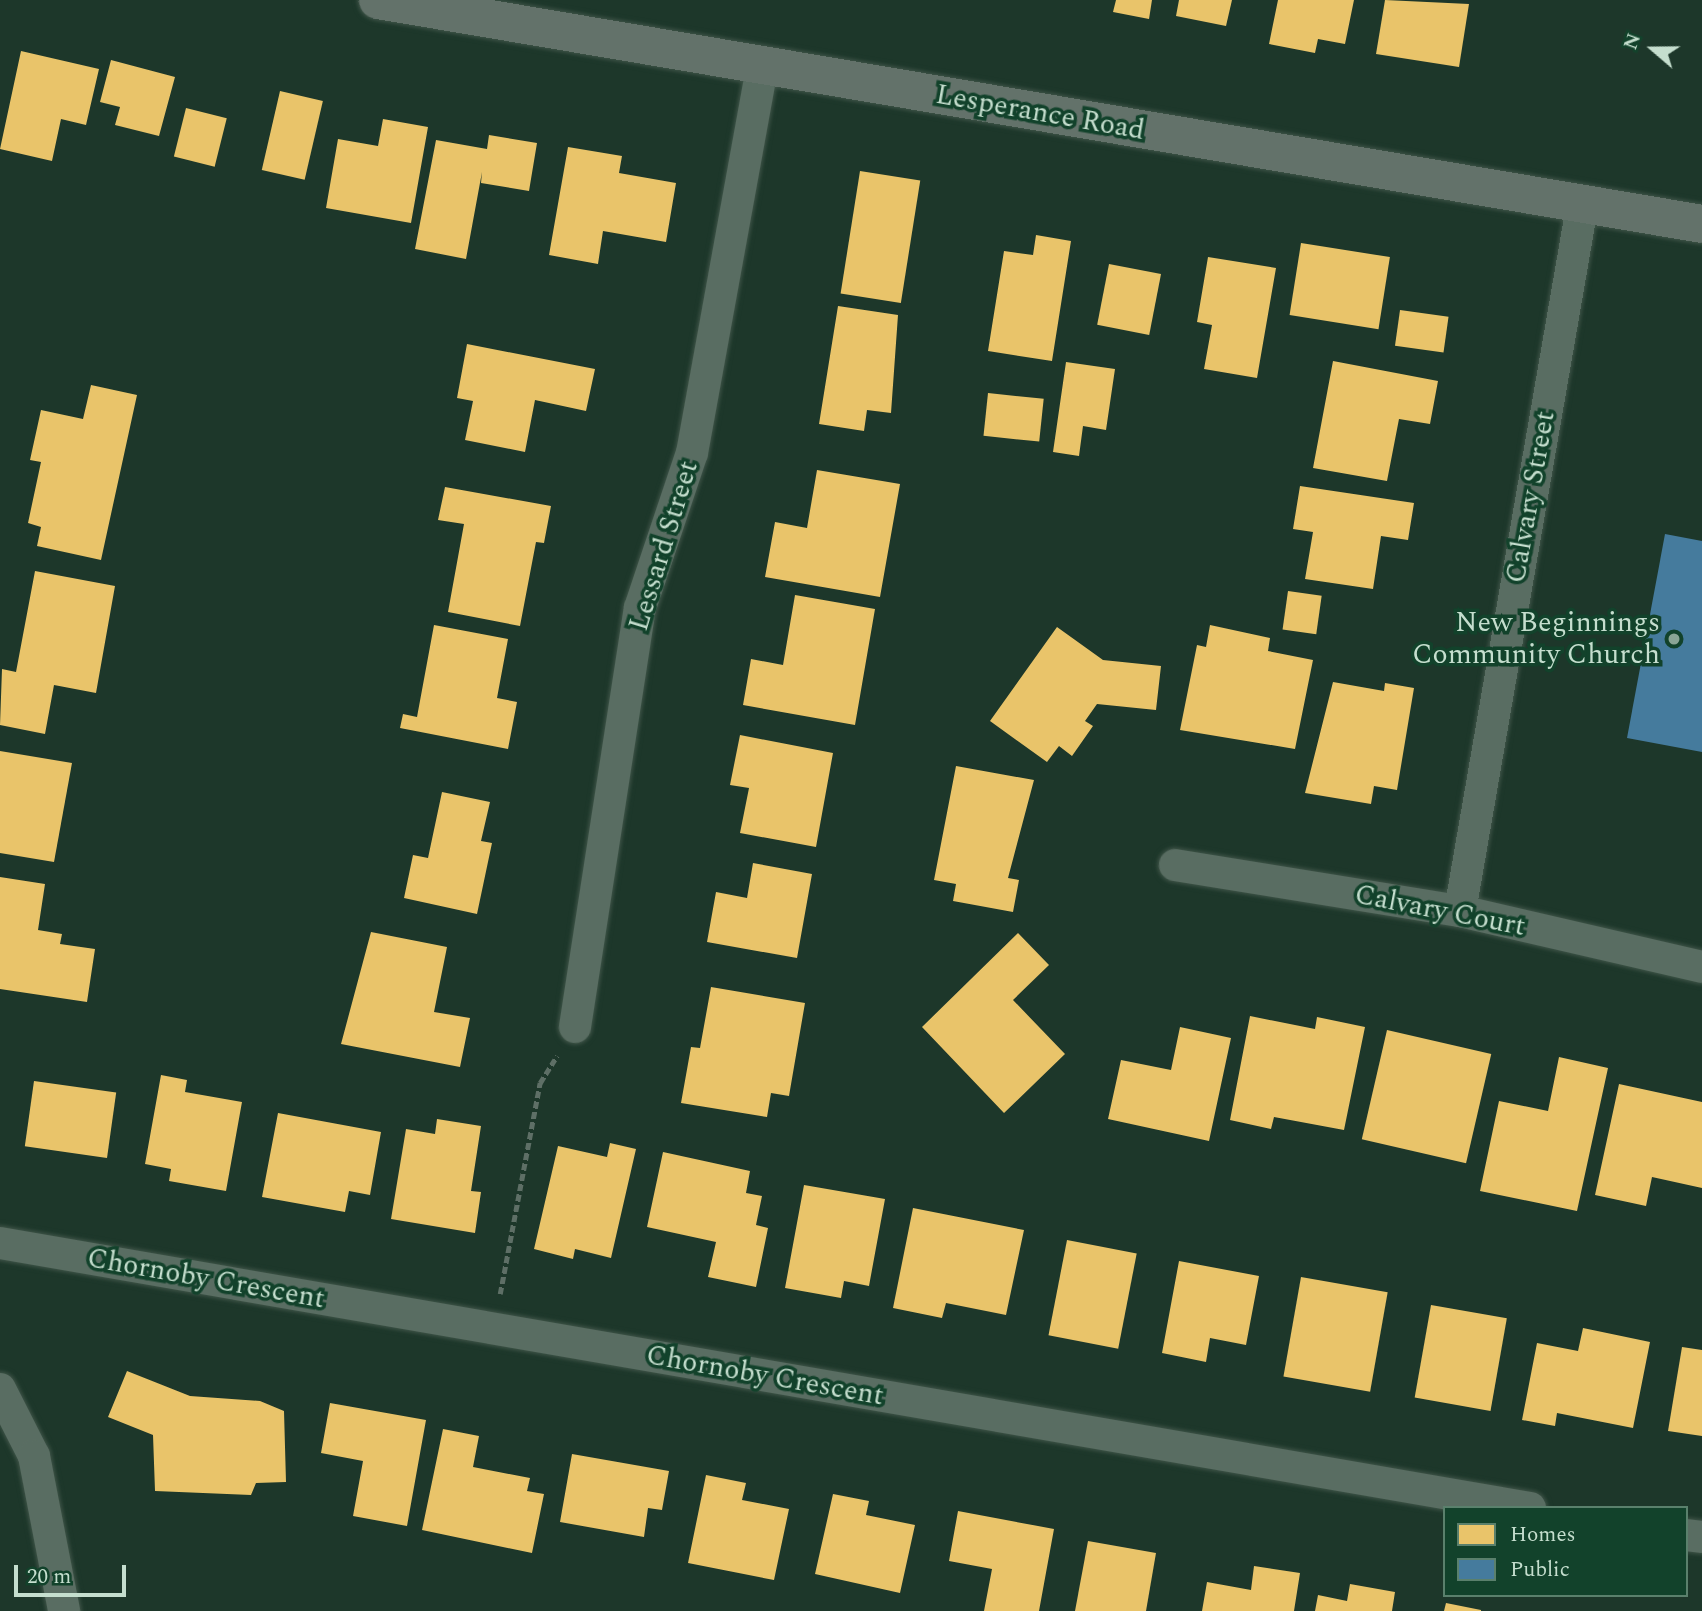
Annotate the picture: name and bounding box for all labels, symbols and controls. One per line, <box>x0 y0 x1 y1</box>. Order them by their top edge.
north arrow <box>1618 14 1688 84</box>
text: N <box>1617 29 1649 54</box>
street label: Lesperance Road <box>933 78 1147 148</box>
street label: Calvary Street <box>1499 408 1563 586</box>
street label: Lessard Street <box>622 457 706 635</box>
place label: New Beginnings Community Church <box>1412 606 1660 672</box>
marker: New Beginnings Community Church <box>1666 631 1682 647</box>
street label: Calvary Court <box>1352 878 1528 944</box>
street label: Chornoby Crescent <box>85 1242 327 1316</box>
street label: Chornoby Crescent <box>644 1339 886 1413</box>
legend <box>1443 1506 1688 1597</box>
text: Homes <box>1510 1519 1576 1551</box>
scale bar <box>18 1552 130 1596</box>
text: Public <box>1510 1554 1570 1586</box>
text: 20 m <box>27 1561 71 1593</box>

